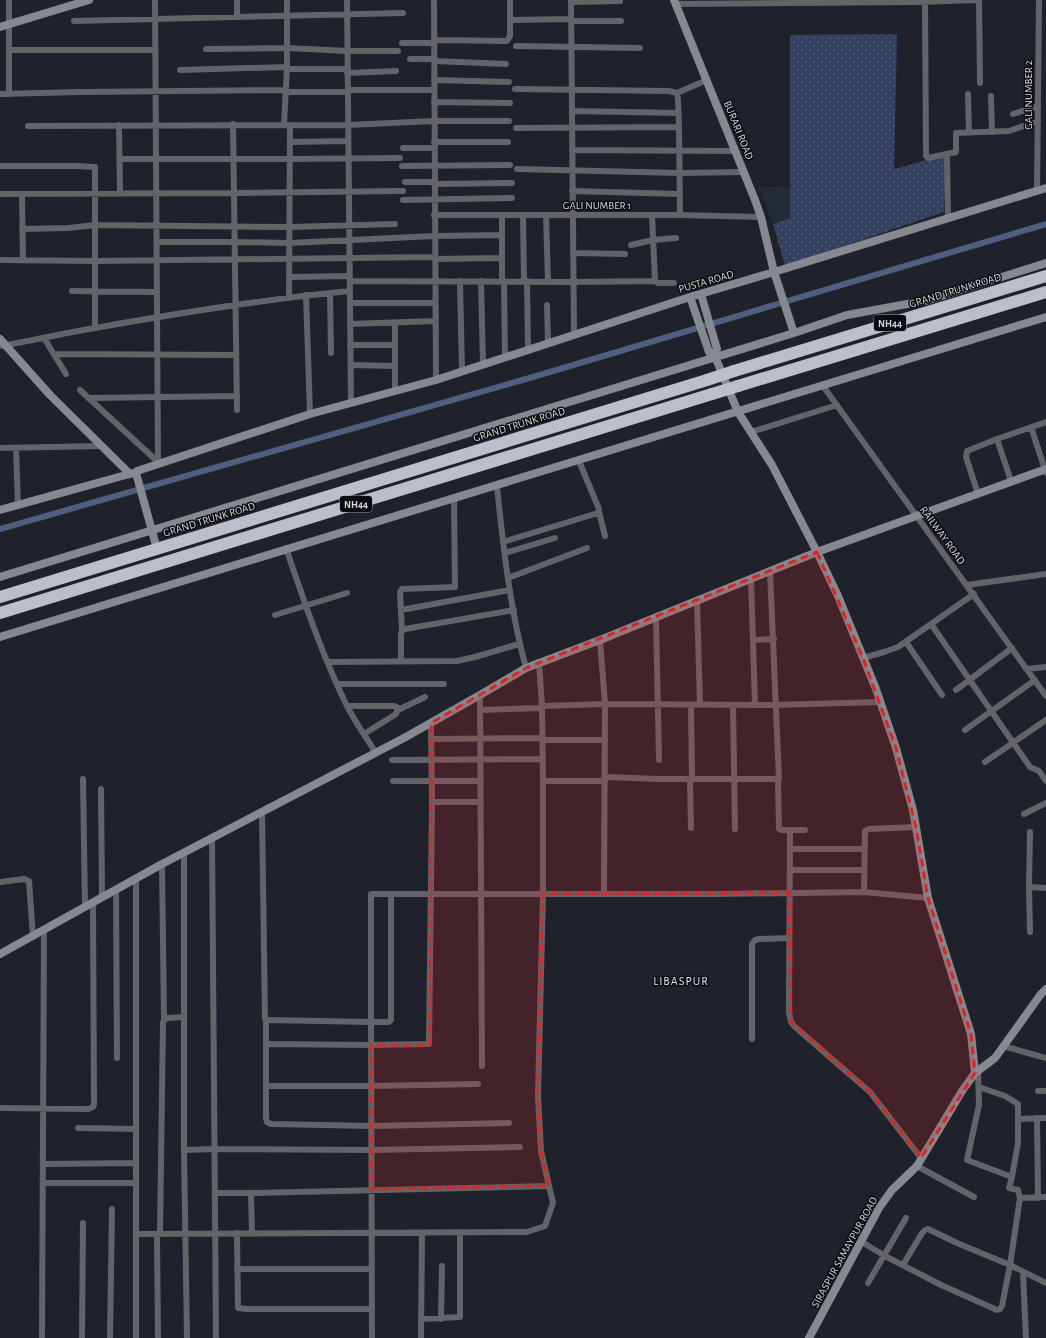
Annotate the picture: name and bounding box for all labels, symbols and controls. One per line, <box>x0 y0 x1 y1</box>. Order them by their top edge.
street label: GALI NUMBER 2 <box>1023 60 1034 130</box>
street label: BURARI ROAD <box>722 99 755 161</box>
street label: GALI NUMBER 1 <box>563 200 631 211</box>
street label: PUSTA ROAD <box>677 268 735 295</box>
street label: GRAND TRUNK ROAD <box>908 271 1002 310</box>
road number: NH44 <box>874 315 906 331</box>
street label: GRAND TRUNK ROAD <box>472 405 566 444</box>
road number: NH44 <box>340 496 372 512</box>
street label: GRAND TRUNK ROAD <box>162 500 256 539</box>
street label: RAILWAY ROAD <box>918 504 967 566</box>
district label: LIBASPUR <box>653 975 709 987</box>
street label: SIRASPUR SAMAYPUR ROAD <box>809 1195 880 1310</box>

